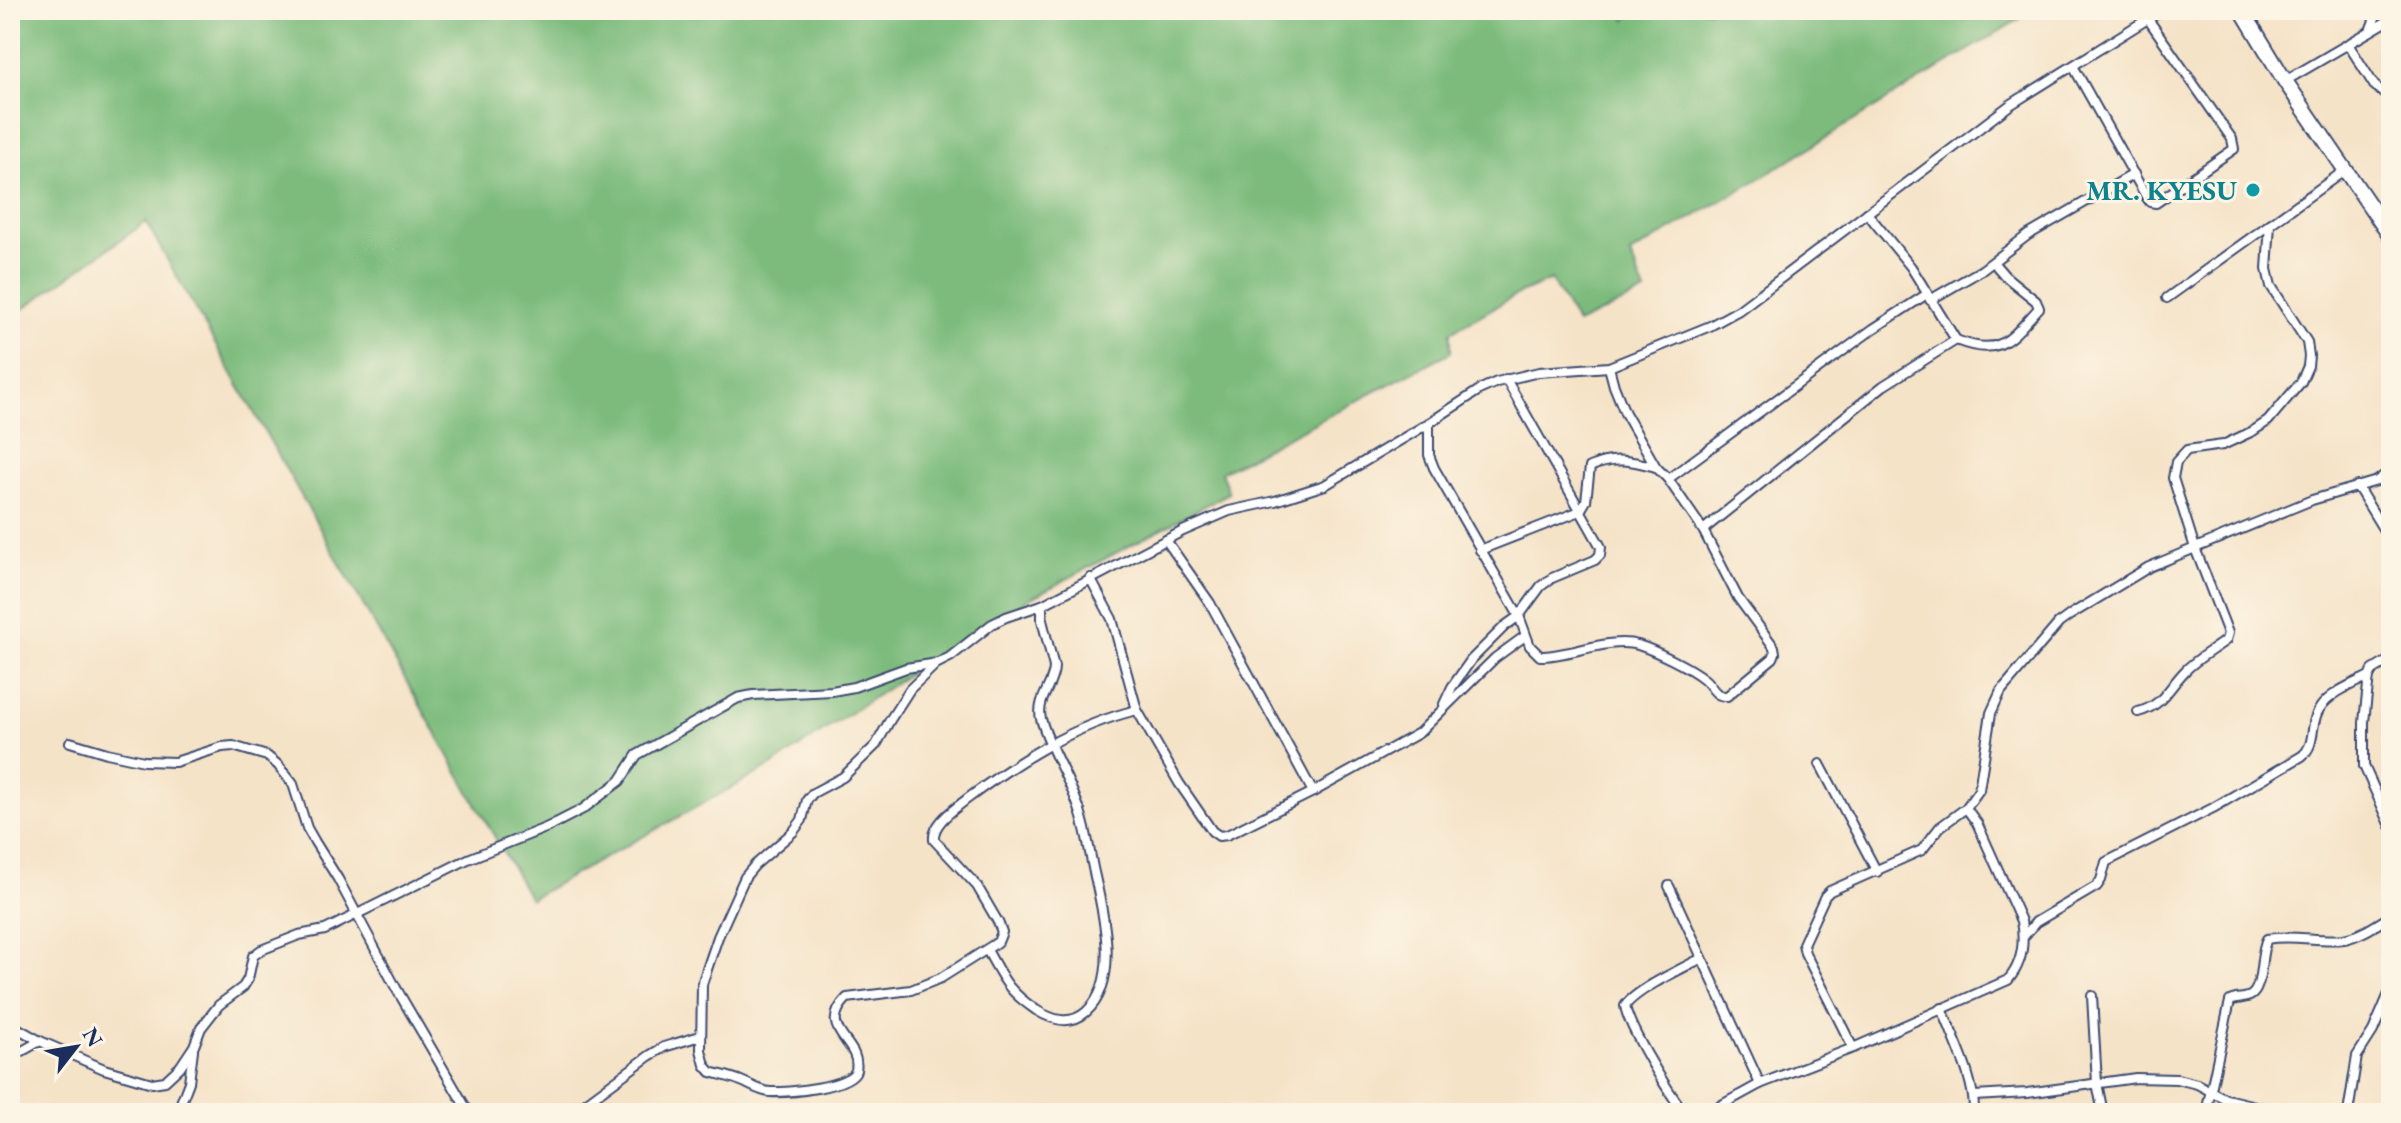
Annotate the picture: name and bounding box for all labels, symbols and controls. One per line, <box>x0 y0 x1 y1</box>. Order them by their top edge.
place label: MR. KYESU <box>2086 172 2237 208</box>
marker: MR. KYESU <box>2244 181 2262 199</box>
north arrow <box>36 1007 116 1087</box>
text: N <box>76 1022 110 1052</box>

